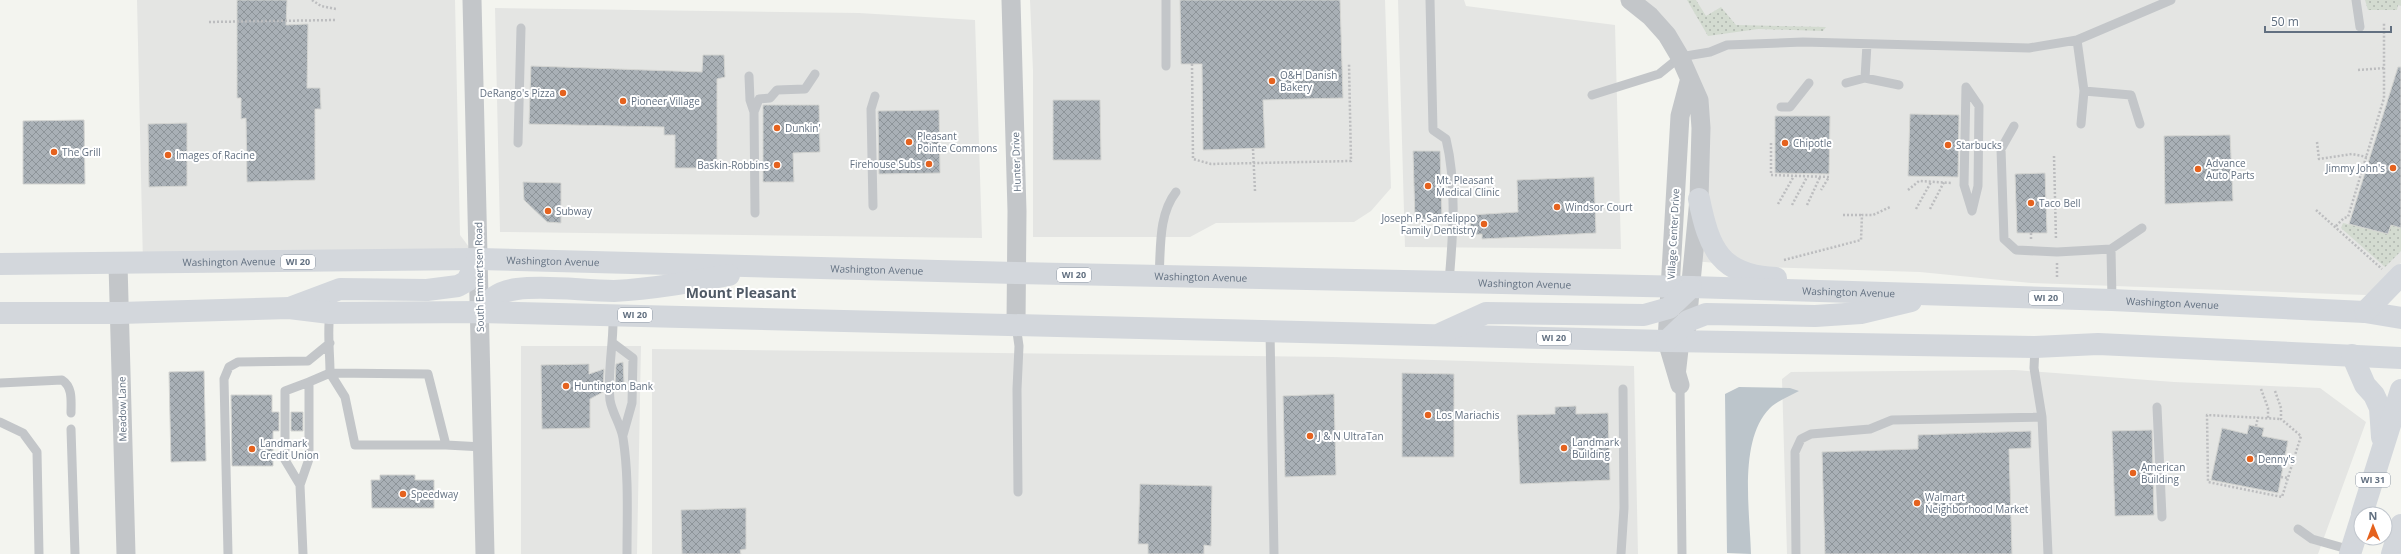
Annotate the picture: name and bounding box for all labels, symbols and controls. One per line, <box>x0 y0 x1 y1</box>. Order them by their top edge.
scale bar <box>2265 8 2391 34</box>
text: 50 m <box>2271 13 2299 30</box>
place label: O&H Danish Bakery <box>1280 68 1337 94</box>
marker: O&H Danish Bakery <box>1267 76 1277 86</box>
place label: DeRango's Pizza <box>480 86 555 100</box>
marker: DeRango's Pizza <box>558 88 568 98</box>
place label: Pioneer Village <box>631 94 700 108</box>
marker: Pioneer Village <box>618 96 628 106</box>
place label: Dunkin' <box>785 121 821 135</box>
marker: Dunkin' <box>772 123 782 133</box>
place label: Pleasant Pointe Commons <box>917 129 997 155</box>
street label: Hunter Drive <box>1008 131 1024 192</box>
place label: Chipotle <box>1793 136 1832 150</box>
marker: Pleasant Pointe Commons <box>904 137 914 147</box>
marker: Chipotle <box>1780 138 1790 148</box>
place label: Starbucks <box>1956 138 2002 152</box>
marker: Starbucks <box>1943 140 1953 150</box>
place label: The Grill <box>62 145 101 159</box>
marker: The Grill <box>49 147 59 157</box>
place label: Images of Racine <box>176 148 255 162</box>
marker: Images of Racine <box>163 150 173 160</box>
place label: Advance Auto Parts <box>2206 156 2255 182</box>
place label: Firehouse Subs <box>850 157 921 171</box>
place label: Baskin-Robbins <box>697 158 769 172</box>
marker: Firehouse Subs <box>924 159 934 169</box>
marker: Baskin-Robbins <box>772 160 782 170</box>
place label: Jimmy John's <box>2325 161 2385 175</box>
marker: Jimmy John's <box>2388 163 2398 173</box>
marker: Advance Auto Parts <box>2193 164 2203 174</box>
place label: Mt. Pleasant Medical Clinic <box>1436 173 1500 199</box>
marker: Mt. Pleasant Medical Clinic <box>1423 181 1433 191</box>
street label: Village Center Drive <box>1664 188 1682 280</box>
place label: Taco Bell <box>2039 196 2081 210</box>
marker: Taco Bell <box>2026 198 2036 208</box>
place label: Windsor Court <box>1565 200 1633 214</box>
marker: Windsor Court <box>1552 202 1562 212</box>
place label: Subway <box>556 204 593 218</box>
marker: Subway <box>543 206 553 216</box>
place label: Joseph P. Sanfelippo Family Dentistry <box>1380 211 1477 237</box>
marker: Joseph P. Sanfelippo Family Dentistry <box>1479 219 1489 229</box>
street label: South Emmertsen Road <box>471 222 487 332</box>
street label: Washington Avenue <box>506 253 600 269</box>
street label: Washington Avenue <box>182 254 276 269</box>
road number: WI 20 <box>281 255 315 269</box>
street label: Washington Avenue <box>830 261 924 278</box>
road number: WI 20 <box>1057 268 1091 282</box>
street label: Washington Avenue <box>1154 269 1248 285</box>
street label: Washington Avenue <box>1478 276 1572 292</box>
district label: Mount Pleasant <box>686 283 796 302</box>
street label: Washington Avenue <box>1802 283 1896 300</box>
road number: WI 20 <box>2029 291 2063 305</box>
street label: Washington Avenue <box>2126 294 2220 312</box>
road number: WI 20 <box>618 308 652 322</box>
road number: WI 20 <box>1537 331 1571 345</box>
street label: Meadow Lane <box>114 376 130 442</box>
place label: Huntington Bank <box>574 379 654 393</box>
marker: Huntington Bank <box>561 381 571 391</box>
place label: Los Mariachis <box>1436 408 1500 422</box>
marker: Los Mariachis <box>1423 410 1433 420</box>
place label: J & N UltraTan <box>1317 429 1384 443</box>
marker: J & N UltraTan <box>1305 431 1315 441</box>
place label: Landmark Building <box>1572 435 1620 461</box>
place label: Landmark Credit Union <box>260 436 319 462</box>
marker: Landmark Building <box>1559 443 1569 453</box>
marker: Landmark Credit Union <box>247 444 257 454</box>
place label: Denny's <box>2258 452 2295 466</box>
marker: Denny's <box>2245 454 2255 464</box>
place label: American Building <box>2141 460 2185 486</box>
marker: American Building <box>2128 468 2138 478</box>
road number: WI 31 <box>2356 473 2390 487</box>
place label: Speedway <box>411 487 459 501</box>
marker: Speedway <box>398 489 408 499</box>
place label: Walmart Neighborhood Market <box>1925 490 2029 516</box>
marker: Walmart Neighborhood Market <box>1912 498 1922 508</box>
north arrow <box>2353 506 2393 546</box>
text: N <box>2368 508 2377 523</box>

